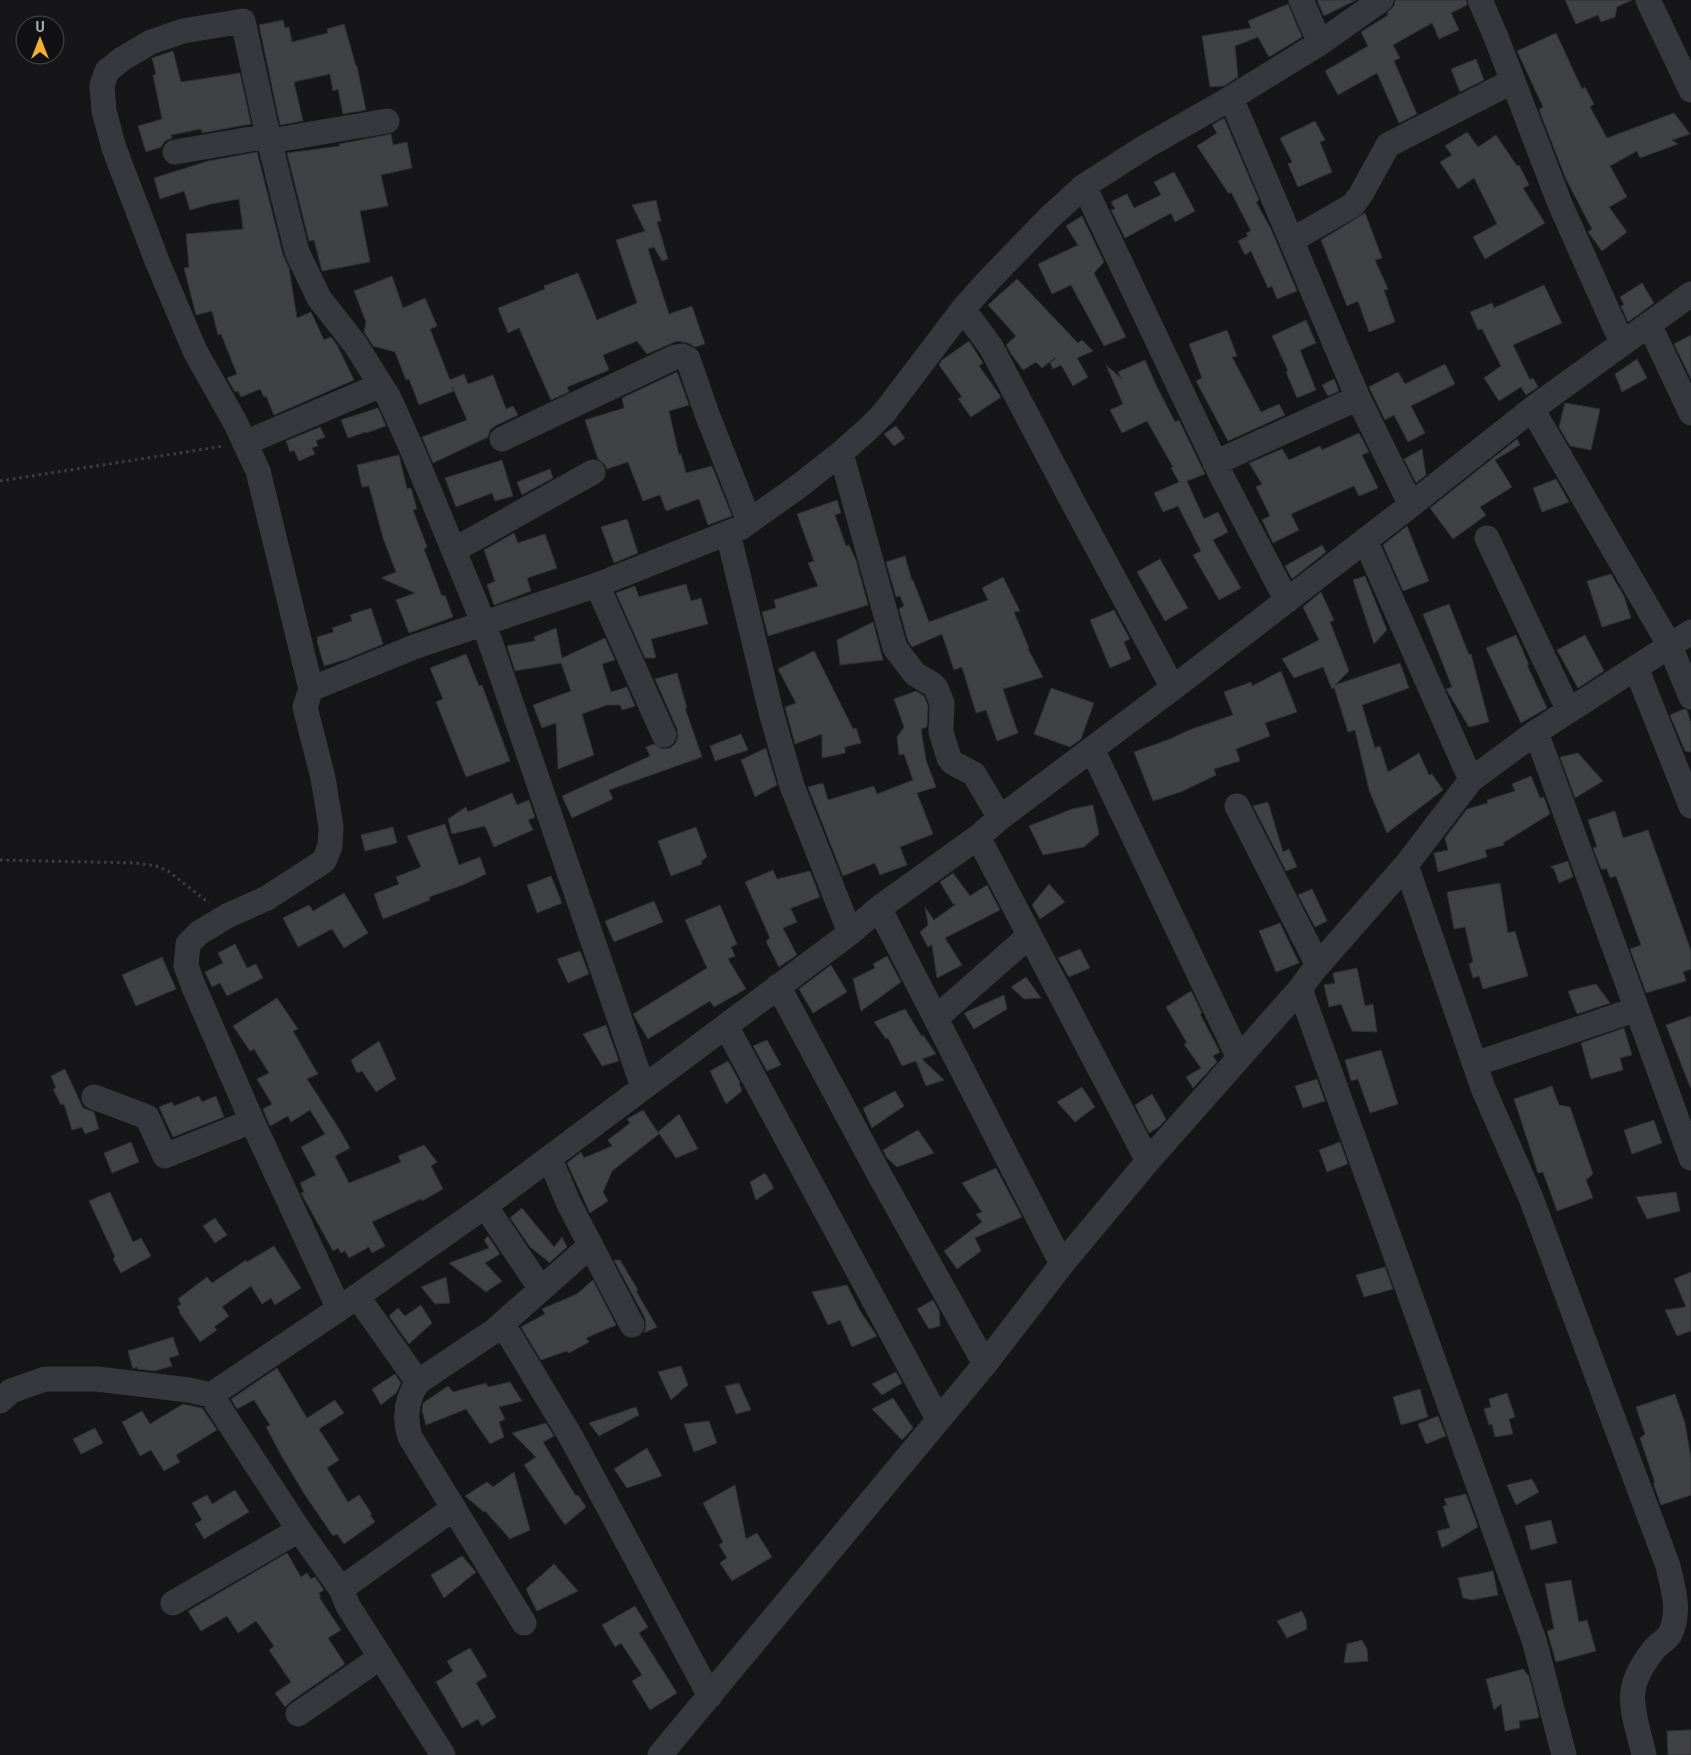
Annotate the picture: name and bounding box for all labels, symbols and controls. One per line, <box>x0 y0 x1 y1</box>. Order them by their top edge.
north arrow <box>15 15 65 65</box>
text: U <box>35 19 45 35</box>

